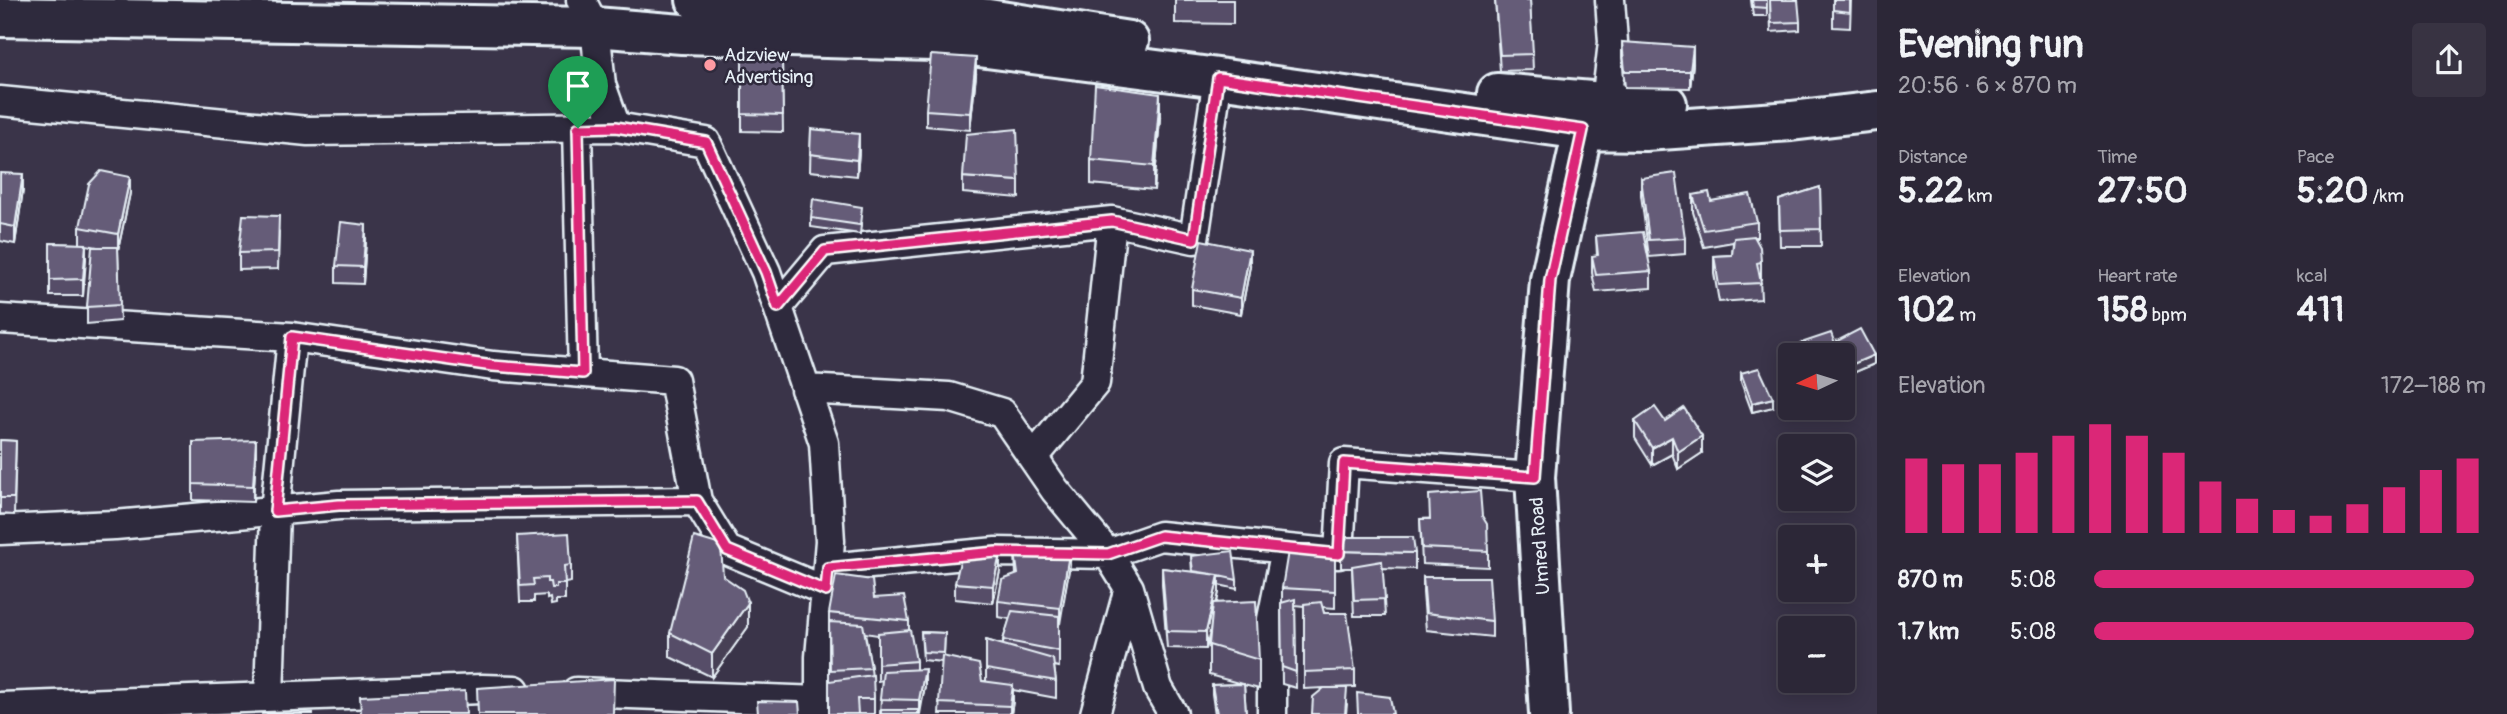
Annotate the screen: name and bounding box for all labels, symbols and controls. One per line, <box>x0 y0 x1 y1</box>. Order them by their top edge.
text: Evening run <box>1898 21 2084 69</box>
button: share <box>2412 23 2486 97</box>
place label: Adzview Advertising <box>724 43 813 89</box>
pin <box>548 56 608 128</box>
marker: Adzview Advertising <box>702 57 718 73</box>
icon: arrive <box>559 67 597 105</box>
text: 20:56 · 6 × 870 m <box>1898 71 2077 100</box>
text: Distance <box>1898 145 1967 169</box>
text: Time <box>2097 145 2137 169</box>
text: Pace <box>2297 145 2334 169</box>
text: 5.22 <box>1898 169 1964 213</box>
text: 27:50 <box>2097 169 2188 213</box>
text: 5:20 <box>2297 169 2368 213</box>
text: km <box>1964 184 1993 208</box>
text: /km <box>2368 184 2404 208</box>
text: Elevation <box>1898 264 1970 288</box>
text: Heart rate <box>2097 264 2177 288</box>
text: kcal <box>2297 264 2328 288</box>
text: 102 <box>1898 288 1955 332</box>
text: 158 <box>2097 288 2148 332</box>
text: 411 <box>2297 288 2344 332</box>
text: m <box>1955 303 1976 327</box>
text: bpm <box>2148 303 2187 327</box>
north arrow <box>1778 343 1855 420</box>
map controls <box>1778 343 1855 693</box>
text: Elevation <box>1898 371 1986 400</box>
text: 172–188 m <box>2381 371 2486 400</box>
button: layers <box>1778 434 1855 511</box>
street label: Umred Road <box>1525 496 1555 596</box>
button: + <box>1778 525 1855 602</box>
text: 870 m <box>1898 565 1963 594</box>
text: 5:08 <box>2010 565 2056 594</box>
button: − <box>1778 616 1855 693</box>
text: 1.7 km <box>1898 617 1959 646</box>
text: 5:08 <box>2010 617 2056 646</box>

